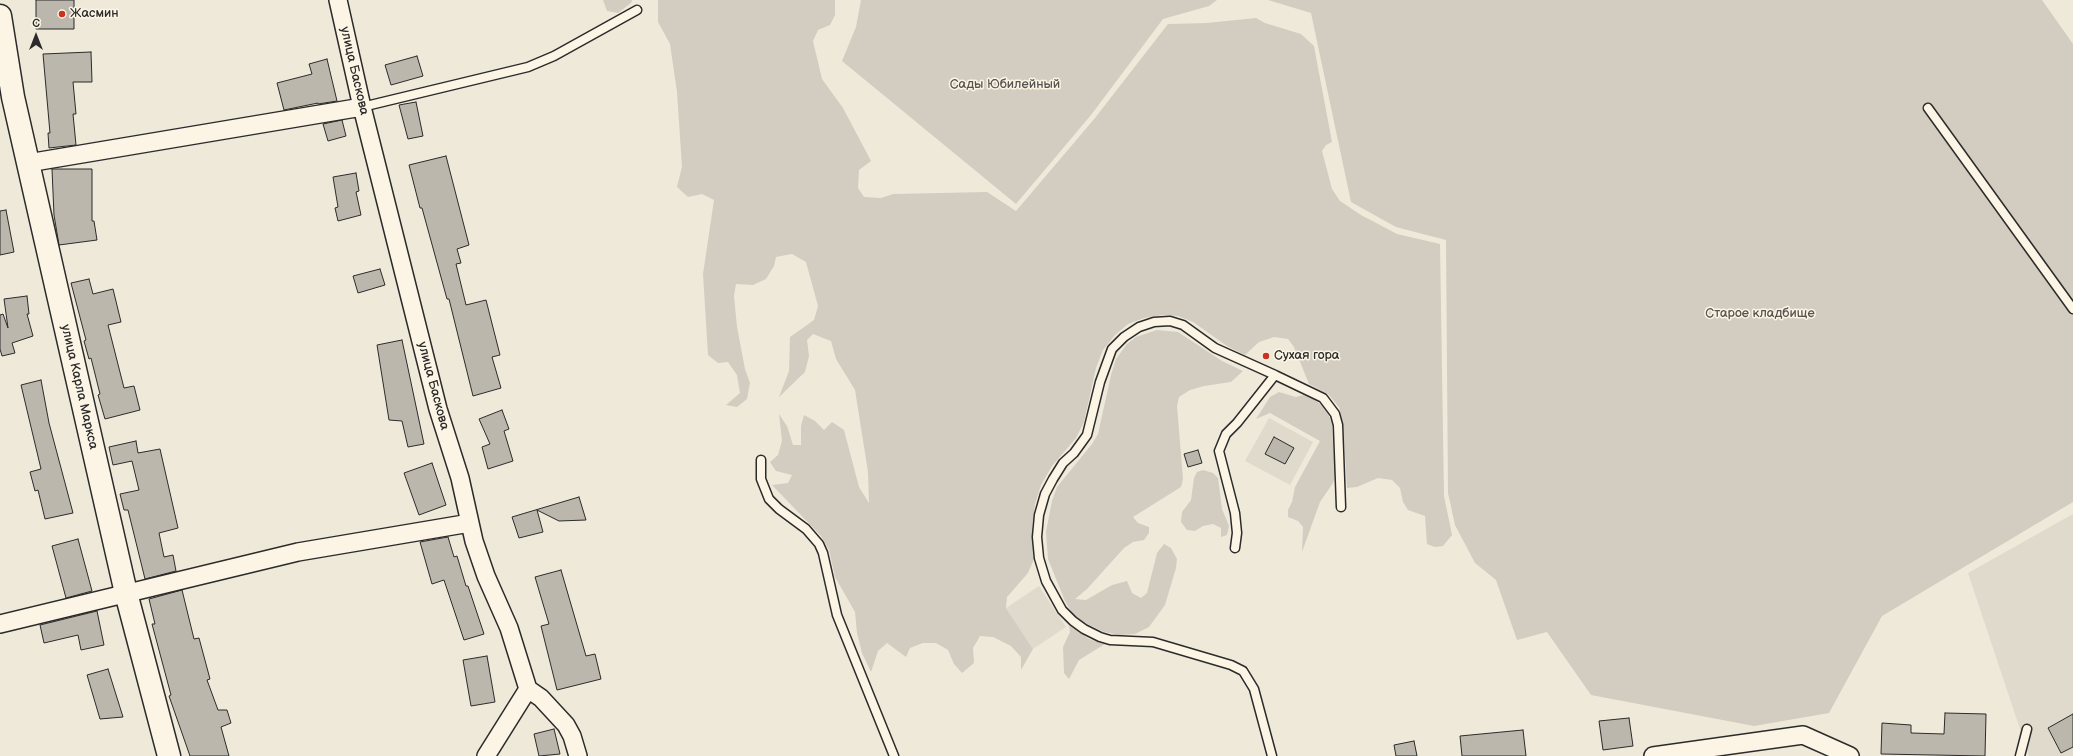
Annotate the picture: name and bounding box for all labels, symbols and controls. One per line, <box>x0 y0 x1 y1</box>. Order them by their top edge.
place label: Жасмин <box>70 6 119 22</box>
marker: Жасмин <box>57 9 67 19</box>
north arrow <box>16 16 56 56</box>
text: С <box>32 17 40 30</box>
street label: улица Баскова <box>336 25 372 117</box>
park label: Сады Юбилейный <box>950 77 1060 93</box>
park label: Старое кладбище <box>1705 306 1815 322</box>
street label: улица Карла Маркса <box>57 323 101 451</box>
street label: улица Баскова <box>414 340 452 432</box>
place label: Сухая гора <box>1274 348 1340 364</box>
marker: Сухая гора <box>1261 351 1271 361</box>

